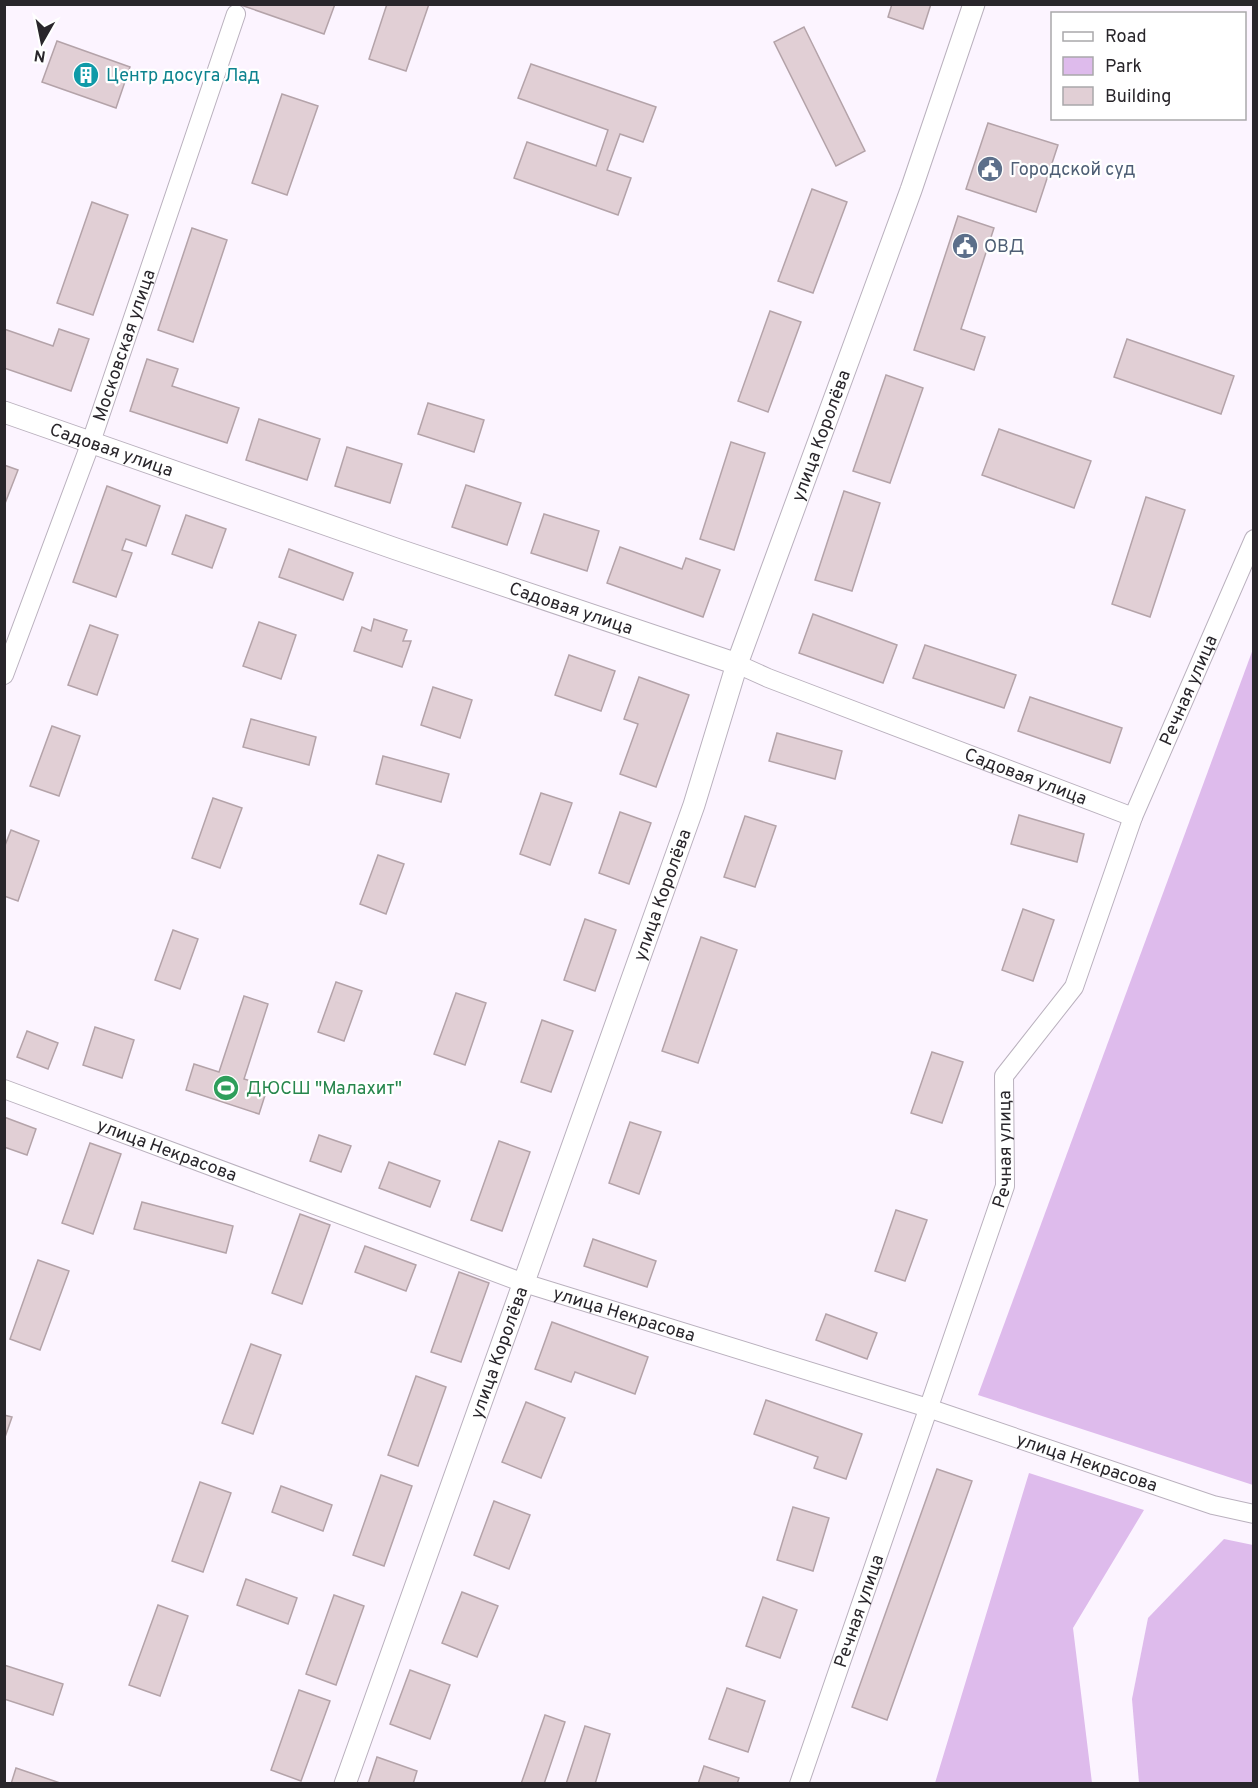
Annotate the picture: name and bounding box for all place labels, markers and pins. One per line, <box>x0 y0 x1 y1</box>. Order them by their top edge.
building icon: Центр досуга Лад <box>71 60 101 90</box>
place label: Центр досуга Лад <box>106 65 260 88</box>
public building icon: Городской суд <box>975 154 1005 184</box>
place label: Городской суд <box>1010 159 1136 182</box>
public building icon: ОВД <box>950 231 980 261</box>
place label: ОВД <box>984 236 1024 259</box>
sports icon: ДЮСШ "Малахит" <box>211 1073 241 1103</box>
place label: ДЮСШ "Малахит" <box>246 1078 402 1101</box>

